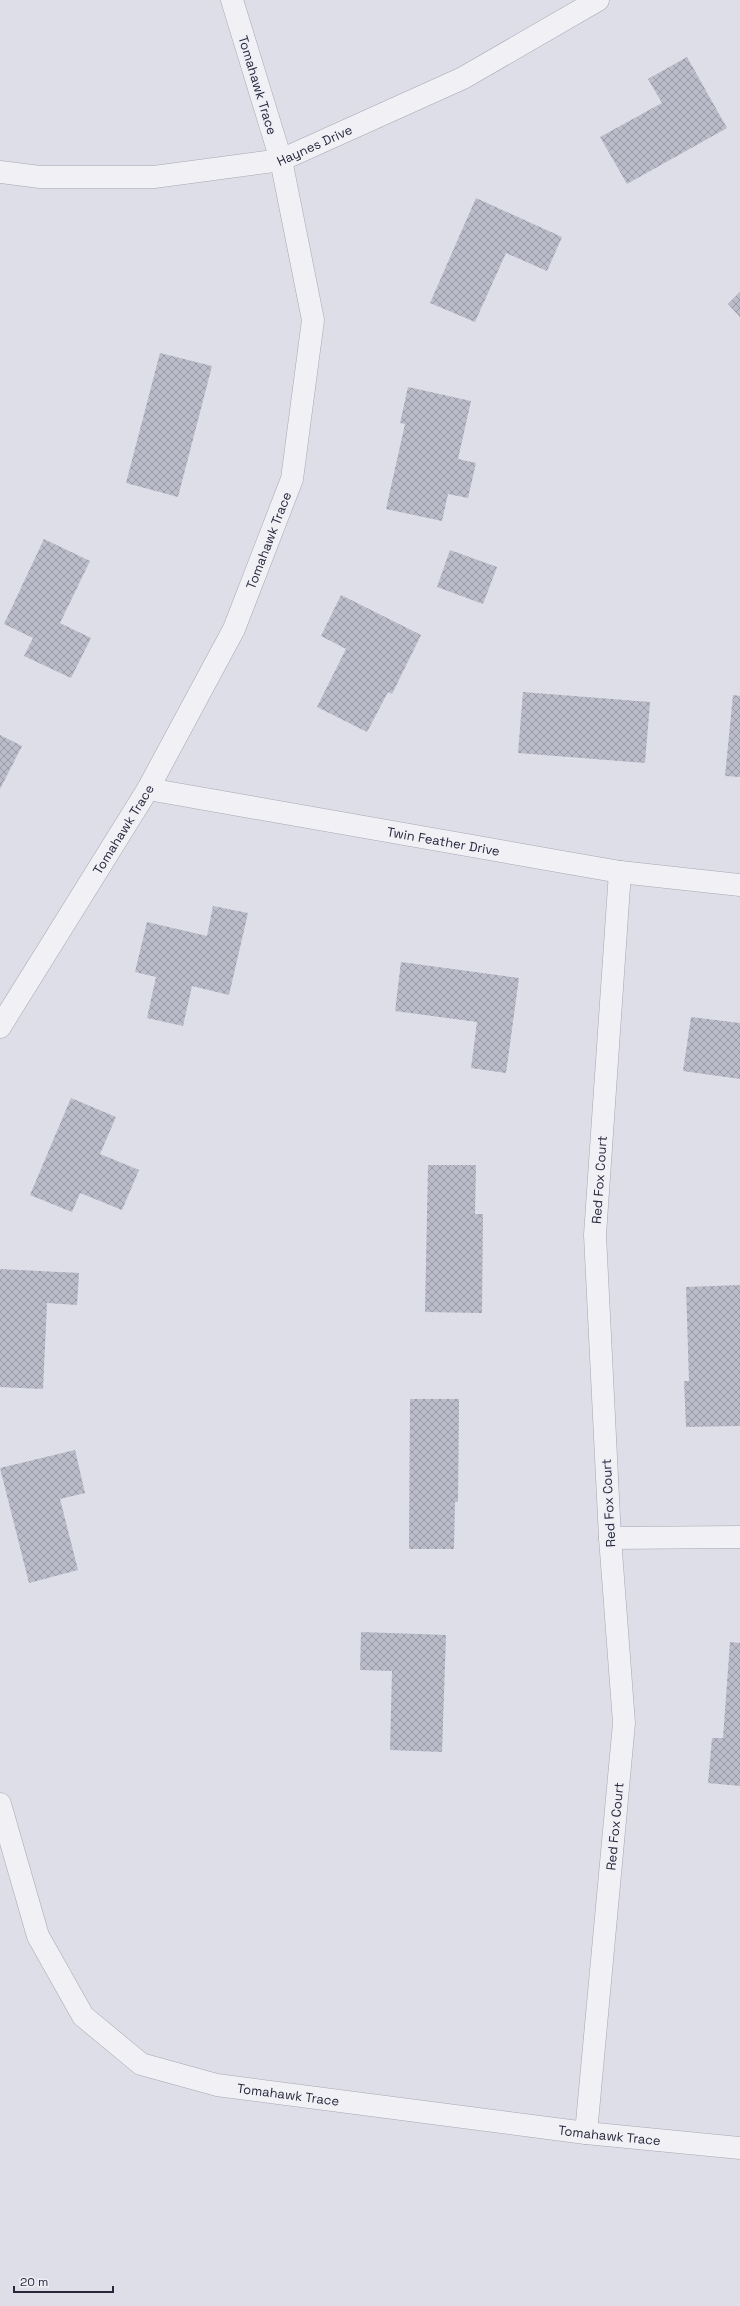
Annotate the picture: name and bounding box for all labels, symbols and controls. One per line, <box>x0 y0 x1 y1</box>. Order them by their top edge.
street label: Tomahawk Trace <box>234 33 281 137</box>
street label: Haynes Drive <box>274 121 355 170</box>
street label: Tomahawk Trace <box>242 489 295 592</box>
street label: Tomahawk Trace <box>89 781 158 878</box>
street label: Twin Feather Drive <box>386 823 501 860</box>
street label: Red Fox Court <box>588 1135 611 1225</box>
street label: Red Fox Court <box>598 1458 619 1548</box>
street label: Red Fox Court <box>602 1781 627 1871</box>
street label: Tomahawk Trace <box>236 2080 340 2110</box>
street label: Tomahawk Trace <box>557 2121 662 2149</box>
scale bar <box>14 2268 113 2294</box>
text: 20 m <box>20 2274 48 2290</box>

